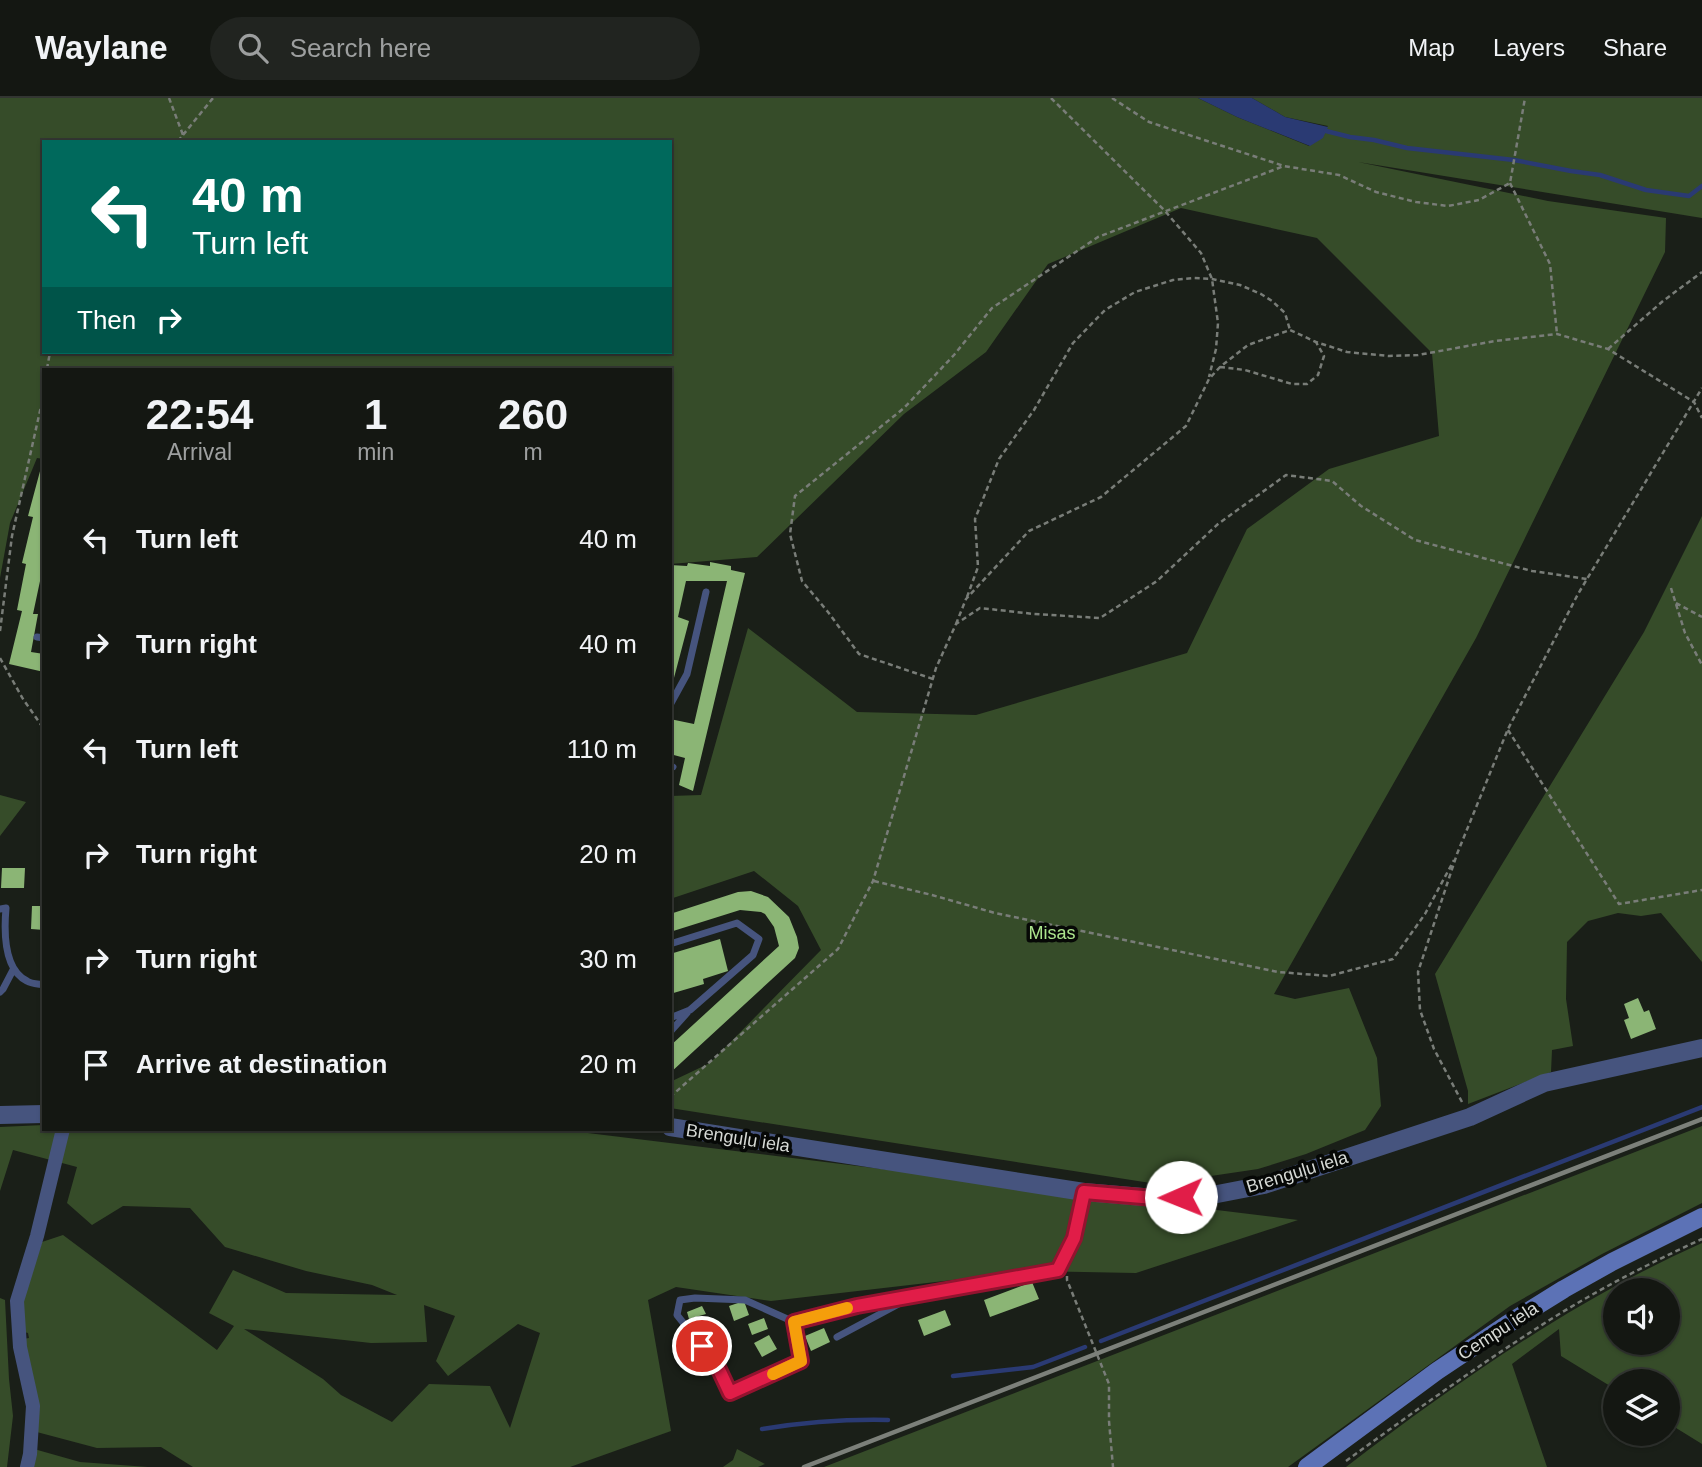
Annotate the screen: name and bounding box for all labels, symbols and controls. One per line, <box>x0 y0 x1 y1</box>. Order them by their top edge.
search box <box>210 17 700 80</box>
text: Waylane <box>35 29 168 66</box>
icon: search <box>234 29 272 67</box>
text: Search here <box>290 33 431 63</box>
text: Map <box>1408 34 1455 61</box>
text: Layers <box>1493 34 1565 61</box>
text: Share <box>1603 34 1667 61</box>
icon: left <box>77 168 168 259</box>
text: 40 m <box>192 168 304 222</box>
text: Turn left <box>192 225 308 261</box>
icon: right <box>150 301 188 339</box>
text: Then <box>77 305 136 335</box>
text: 22:54 <box>146 391 253 438</box>
text: 1 <box>364 391 387 438</box>
text: 260 <box>498 391 568 438</box>
text: Arrival <box>167 439 232 465</box>
text: min <box>357 439 394 465</box>
text: m <box>524 439 543 465</box>
icon: left <box>77 521 115 559</box>
text: Turn left <box>136 524 238 554</box>
text: 40 m <box>579 524 637 554</box>
icon: right <box>77 626 115 664</box>
text: Turn right <box>136 629 257 659</box>
text: 40 m <box>579 629 637 659</box>
icon: left <box>77 731 115 769</box>
text: Turn left <box>136 734 238 764</box>
text: 110 m <box>567 734 637 764</box>
icon: right <box>77 836 115 874</box>
text: Turn right <box>136 839 257 869</box>
text: 20 m <box>579 839 637 869</box>
park label: Misas <box>1028 923 1076 943</box>
icon: right <box>77 941 115 979</box>
text: Turn right <box>136 944 257 974</box>
text: 30 m <box>579 944 637 974</box>
icon: arrive <box>77 1046 115 1084</box>
text: Arrive at destination <box>136 1049 387 1079</box>
text: 20 m <box>579 1049 637 1079</box>
street label: Brenguļu iela <box>685 1120 792 1156</box>
street label: Brenguļu iela <box>1244 1147 1351 1197</box>
position arrow <box>1144 1160 1218 1234</box>
map controls <box>1603 1278 1680 1446</box>
button: sound <box>1603 1278 1680 1355</box>
street label: Cempu iela <box>1454 1297 1542 1364</box>
pin <box>672 1316 732 1376</box>
icon: arrive <box>683 1327 721 1365</box>
button: layers <box>1603 1369 1680 1446</box>

